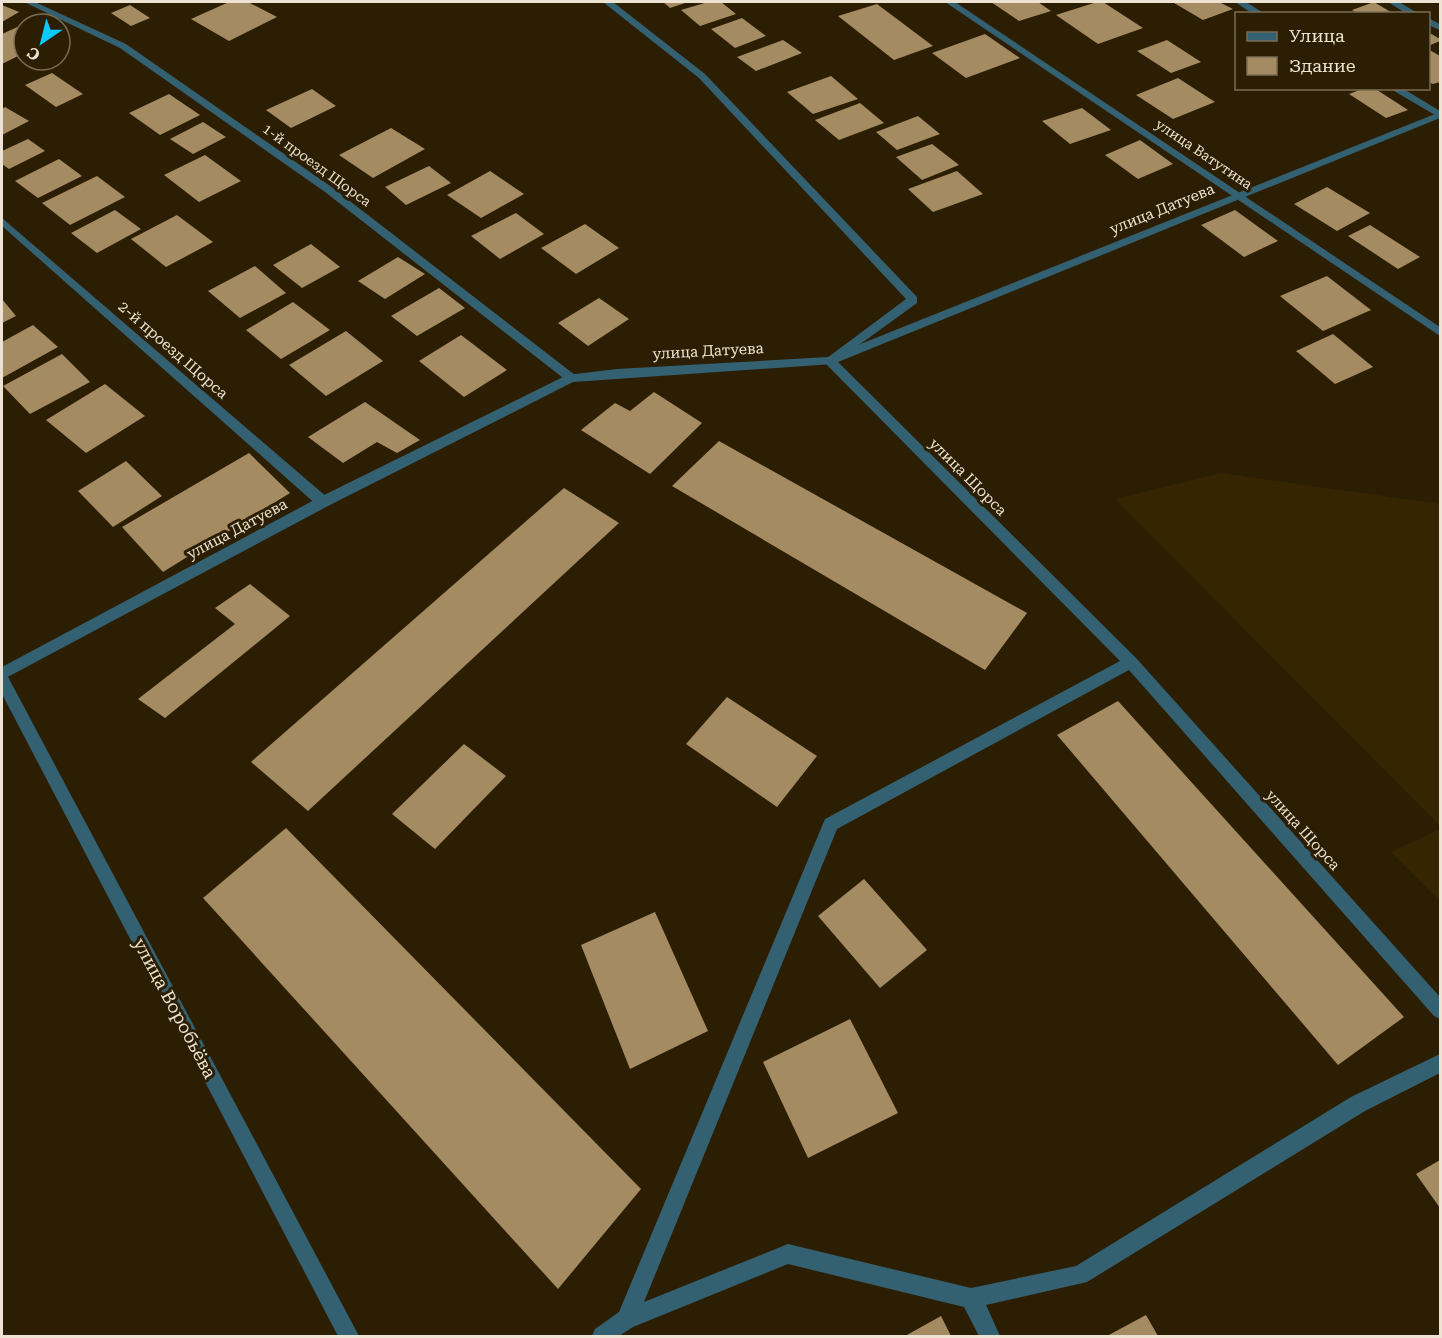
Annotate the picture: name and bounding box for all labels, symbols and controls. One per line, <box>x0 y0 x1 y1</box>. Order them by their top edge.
north arrow <box>12 12 72 72</box>
legend <box>1235 12 1430 90</box>
text: Улица <box>1289 25 1345 46</box>
text: С <box>24 43 44 65</box>
text: Здание <box>1289 55 1356 76</box>
street label: улица Ватутина <box>1153 116 1256 193</box>
street label: 1-й проезд Щорса <box>260 120 375 210</box>
street label: улица Датуева <box>1107 180 1217 238</box>
street label: 2-й проезд Щорса <box>115 297 231 403</box>
street label: улица Датуева <box>652 339 764 363</box>
street label: улица Щорса <box>926 435 1010 519</box>
street label: улица Датуева <box>184 495 290 563</box>
street label: улица Щорса <box>1262 786 1344 874</box>
street label: улица Воробьёва <box>129 934 221 1082</box>

